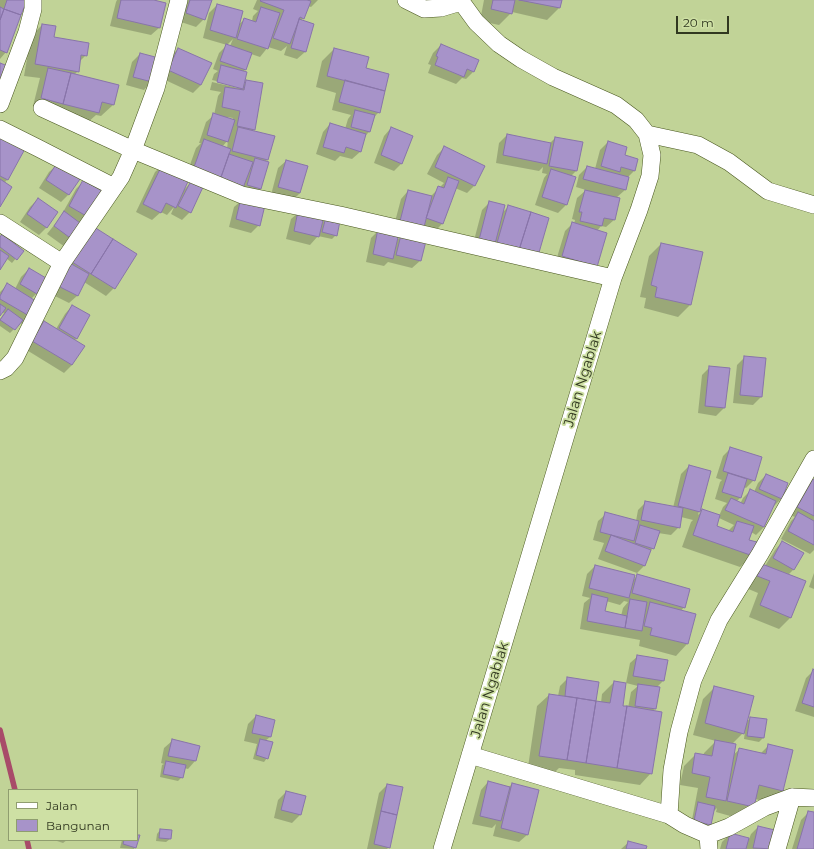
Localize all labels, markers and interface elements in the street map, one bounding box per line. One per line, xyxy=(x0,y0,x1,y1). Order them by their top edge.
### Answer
scale bar xyxy=(678,8,731,34)
text: 20 m xyxy=(683,15,714,30)
street label: Jalan Ngablak xyxy=(560,329,606,429)
street label: Jalan Ngablak xyxy=(467,640,513,740)
legend xyxy=(8,789,138,841)
text: Jalan xyxy=(46,798,78,813)
text: Bangunan xyxy=(46,818,110,833)

